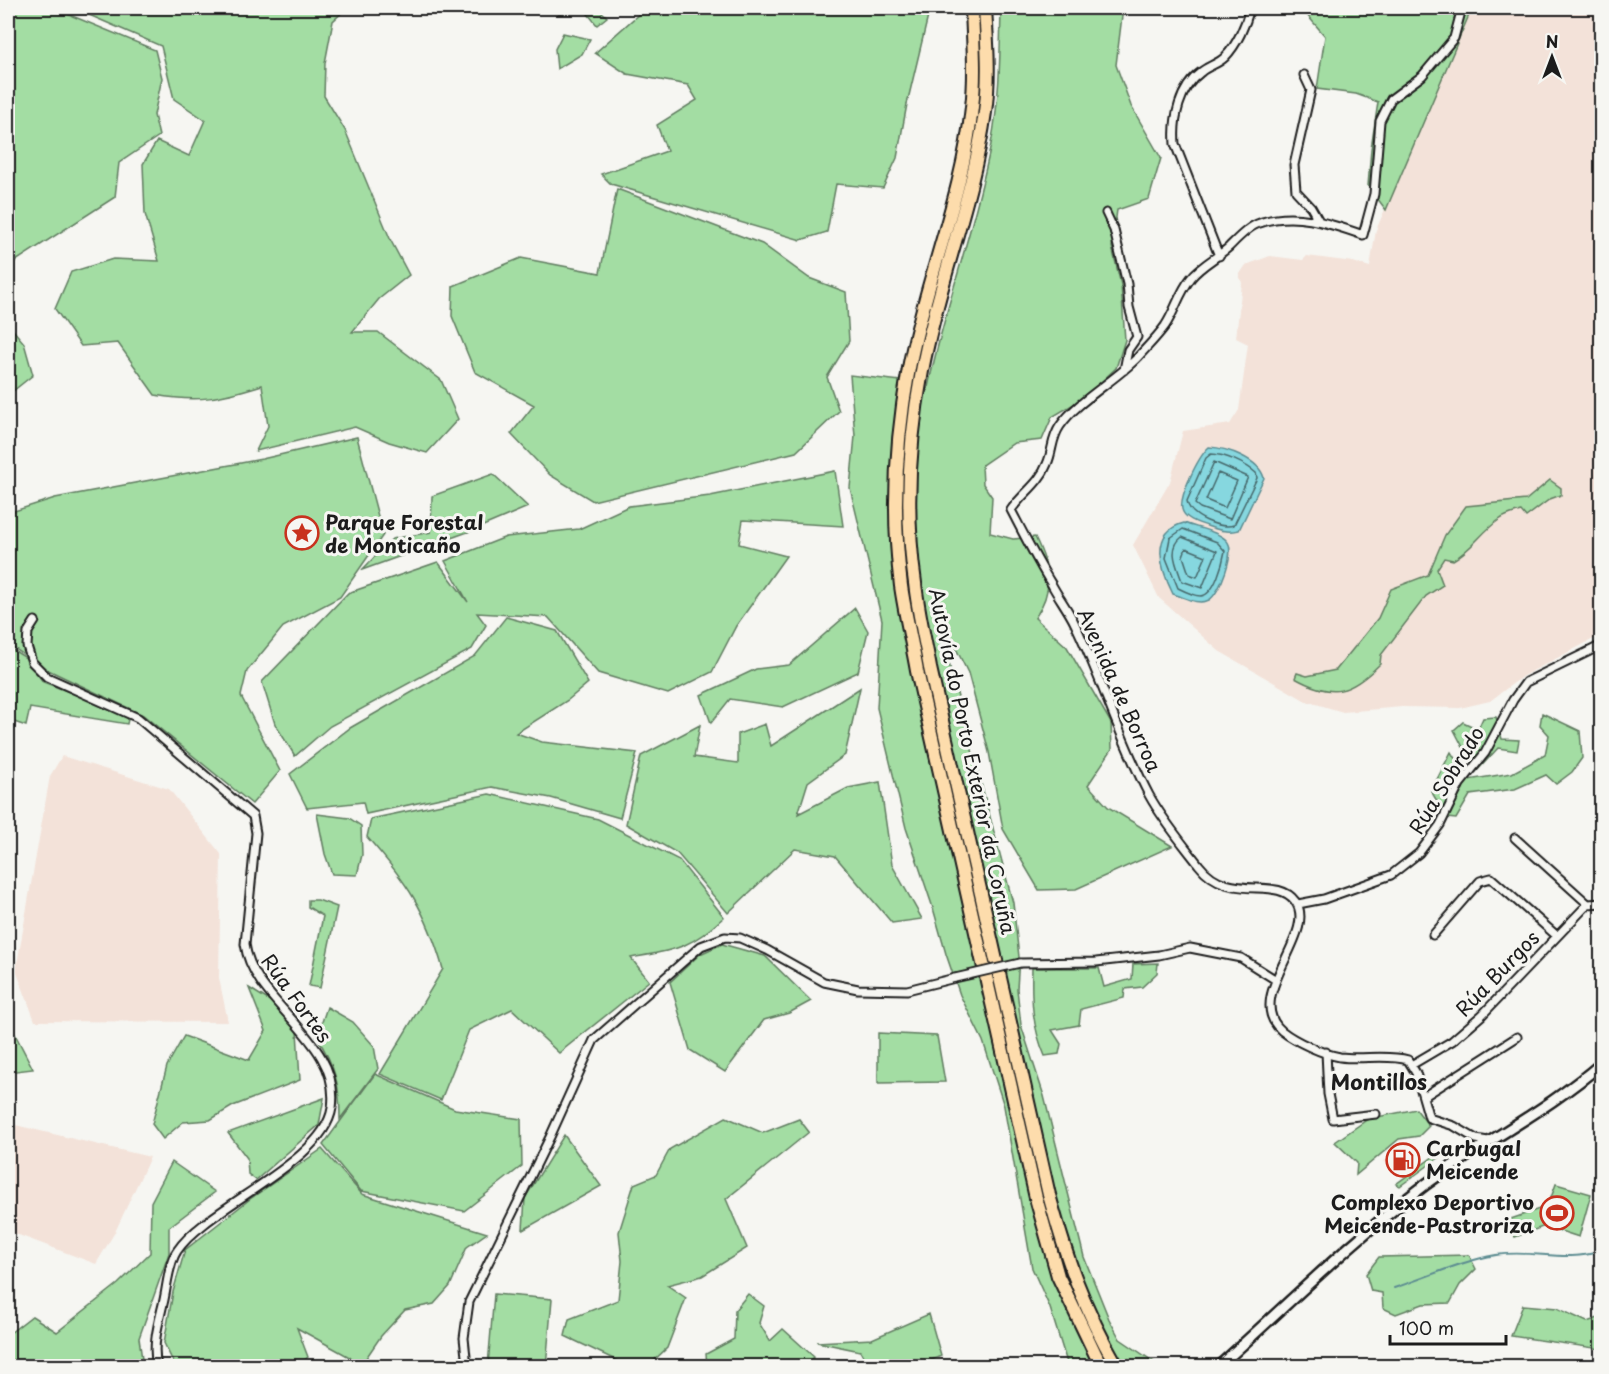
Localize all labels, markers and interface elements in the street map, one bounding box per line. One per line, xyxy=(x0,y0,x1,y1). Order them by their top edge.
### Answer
north arrow xyxy=(1522,27,1582,87)
text: N xyxy=(1546,29,1558,53)
place label: Parque Forestal de Monticaño xyxy=(325,507,483,560)
place icon: Parque Forestal de Monticaño xyxy=(284,515,320,551)
street label: Autovía do Porto Exterior da Coruña xyxy=(922,585,1025,937)
street label: Avenida de Borroa xyxy=(1070,603,1170,777)
street label: Rúa Sobrado xyxy=(1401,720,1491,840)
street label: Rúa Burgos xyxy=(1448,923,1546,1023)
street label: Rúa Fortes xyxy=(254,947,340,1049)
district label: Montillos xyxy=(1331,1065,1427,1097)
place label: Carbugal Meicende xyxy=(1426,1133,1521,1186)
fuel station icon: Carbugal Meicende xyxy=(1385,1142,1421,1178)
place label: Complexo Deportivo Meicende-Pastroriza xyxy=(1324,1187,1534,1240)
sports icon: Complexo Deportivo Meicende-Pastroriza xyxy=(1539,1195,1575,1231)
scale bar xyxy=(1390,1308,1506,1346)
text: 100 m xyxy=(1399,1314,1454,1341)

